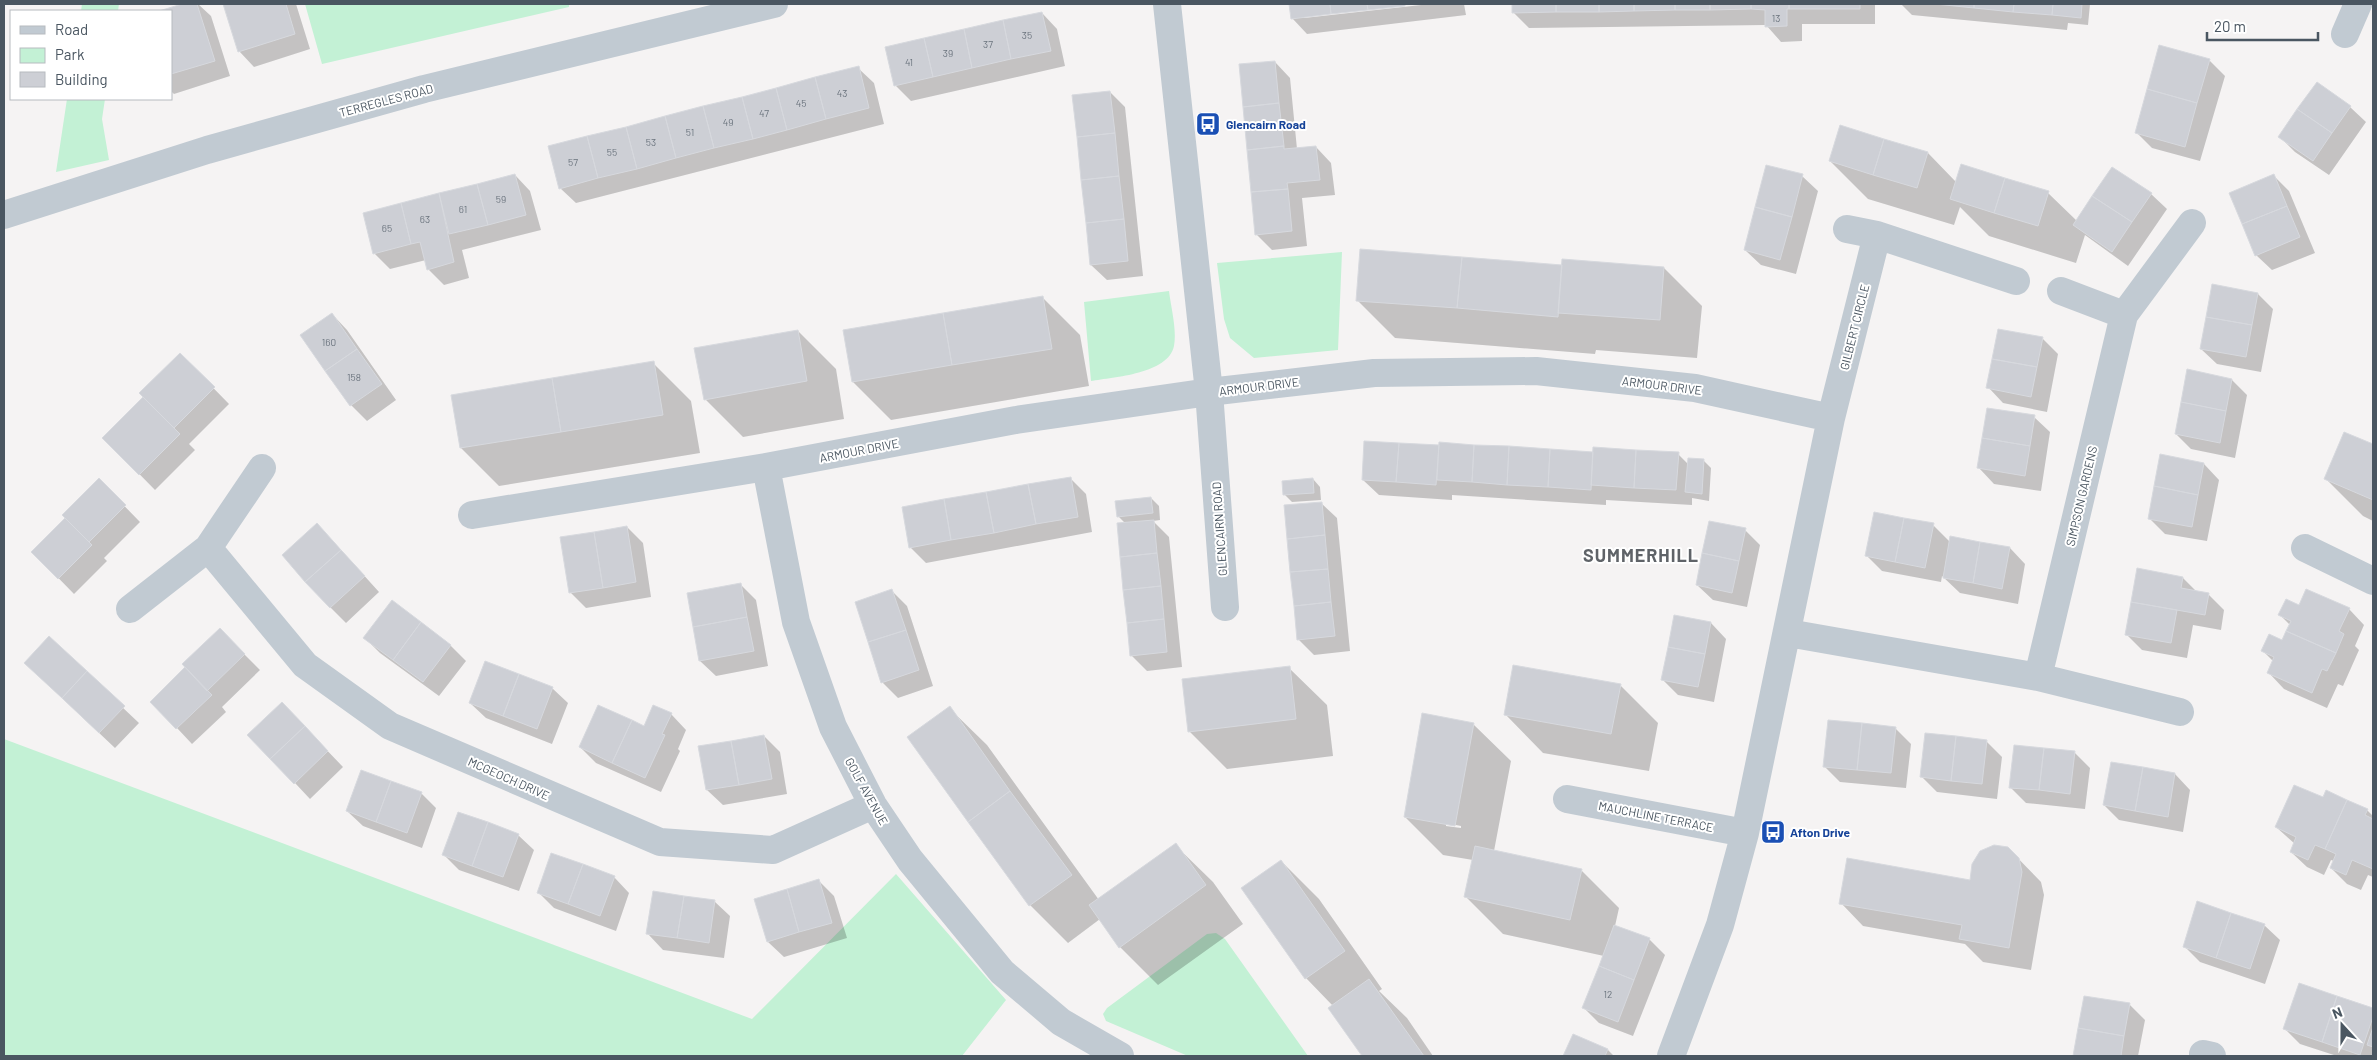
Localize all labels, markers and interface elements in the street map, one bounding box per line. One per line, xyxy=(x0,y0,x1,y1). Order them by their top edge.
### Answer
legend xyxy=(10,10,172,100)
scale bar xyxy=(2207,10,2318,42)
house number: 13 xyxy=(1772,12,1780,24)
text: 20 m xyxy=(2214,17,2246,35)
text: Road xyxy=(55,20,88,38)
house number: 35 xyxy=(1022,29,1032,41)
house number: 37 xyxy=(983,38,993,50)
text: Park xyxy=(55,45,85,63)
house number: 39 xyxy=(943,47,953,59)
house number: 41 xyxy=(905,56,913,68)
text: Building xyxy=(55,70,108,88)
street label: TERREGLES ROAD xyxy=(338,81,434,119)
house number: 43 xyxy=(837,87,847,99)
house number: 45 xyxy=(796,97,806,109)
house number: 47 xyxy=(759,107,769,119)
bus stop icon: Glencairn Road xyxy=(1195,111,1221,137)
house number: 49 xyxy=(723,116,733,128)
place label: Glencairn Road xyxy=(1226,117,1306,131)
house number: 51 xyxy=(686,126,694,138)
house number: 53 xyxy=(646,136,656,148)
house number: 55 xyxy=(607,146,617,158)
house number: 57 xyxy=(568,156,578,168)
house number: 59 xyxy=(496,193,506,205)
house number: 61 xyxy=(459,203,467,215)
house number: 63 xyxy=(420,213,430,225)
house number: 65 xyxy=(382,222,392,234)
street label: GILBERT CIRCLE xyxy=(1837,283,1871,371)
house number: 160 xyxy=(322,336,336,348)
house number: 158 xyxy=(347,371,361,383)
street label: ARMOUR DRIVE xyxy=(1621,373,1703,397)
street label: ARMOUR DRIVE xyxy=(1218,374,1300,398)
street label: ARMOUR DRIVE xyxy=(818,435,900,465)
street label: SIMPSON GARDENS xyxy=(2063,444,2099,548)
street label: GLENCAIRN ROAD xyxy=(1209,481,1229,577)
district label: SUMMERHILL xyxy=(1583,544,1699,566)
street label: MCGEOCH DRIVE xyxy=(466,754,552,802)
street label: GOLF AVENUE xyxy=(843,755,891,827)
street label: MAUCHLINE TERRACE xyxy=(1597,798,1715,834)
bus stop icon: Afton Drive xyxy=(1760,819,1786,845)
place label: Afton Drive xyxy=(1790,825,1850,839)
house number: 12 xyxy=(1604,988,1612,1000)
north arrow xyxy=(2317,1000,2367,1050)
text: N xyxy=(2330,1003,2345,1022)

